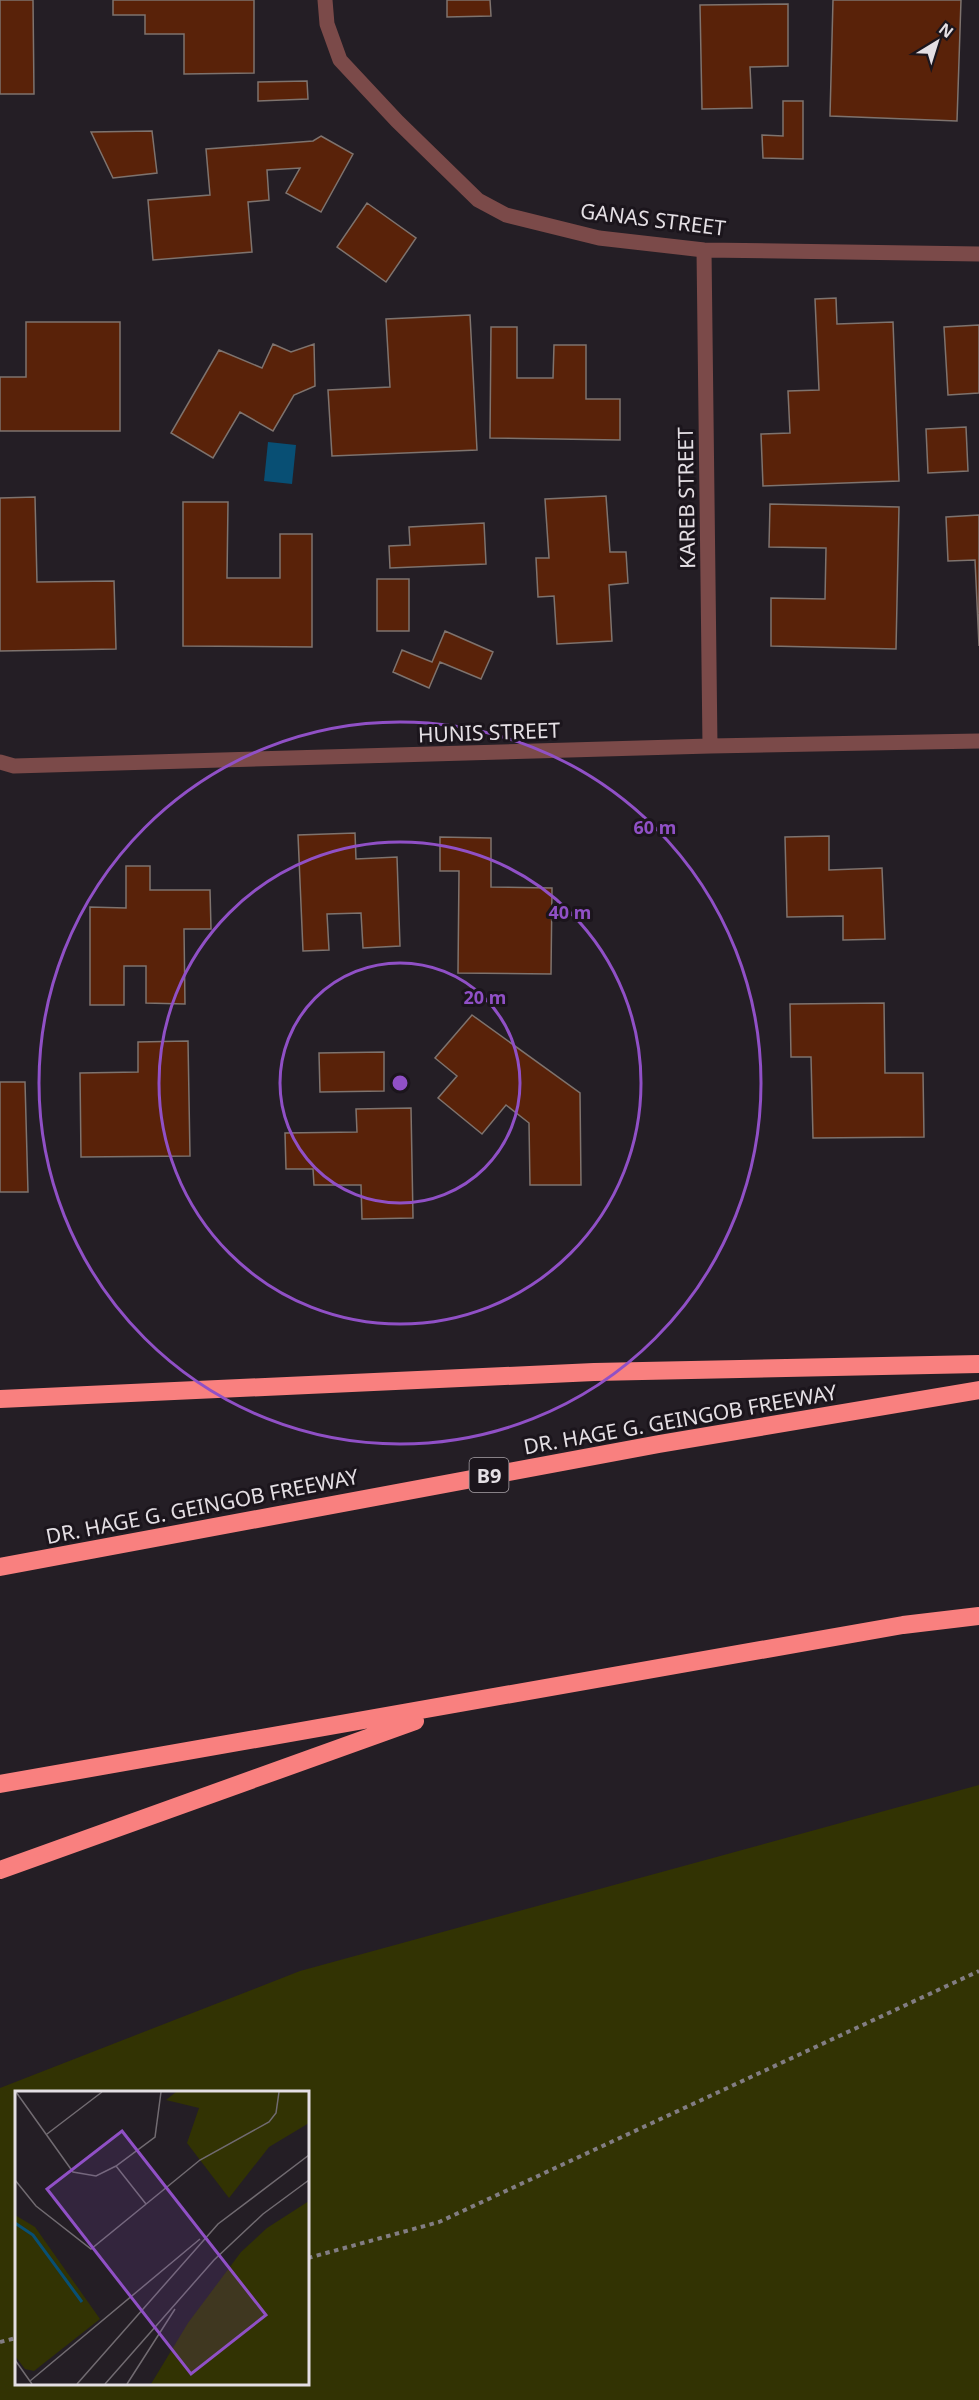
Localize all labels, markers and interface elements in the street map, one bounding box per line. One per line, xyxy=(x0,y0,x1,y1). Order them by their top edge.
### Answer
north arrow xyxy=(907,12,967,72)
text: N xyxy=(934,18,958,43)
street label: GANAS STREET xyxy=(579,196,728,242)
street label: KAREB STREET xyxy=(671,427,701,569)
street label: HUNIS STREET xyxy=(417,716,561,748)
text: 60 m xyxy=(634,815,676,839)
text: 40 m xyxy=(549,900,591,924)
text: 20 m xyxy=(464,985,506,1009)
centre of rings xyxy=(390,1073,410,1093)
street label: DR. HAGE G. GEINGOB FREEWAY xyxy=(521,1378,839,1460)
road number: B9 xyxy=(470,1458,508,1492)
street label: DR. HAGE G. GEINGOB FREEWAY xyxy=(43,1462,361,1550)
inset map xyxy=(15,2091,309,2385)

